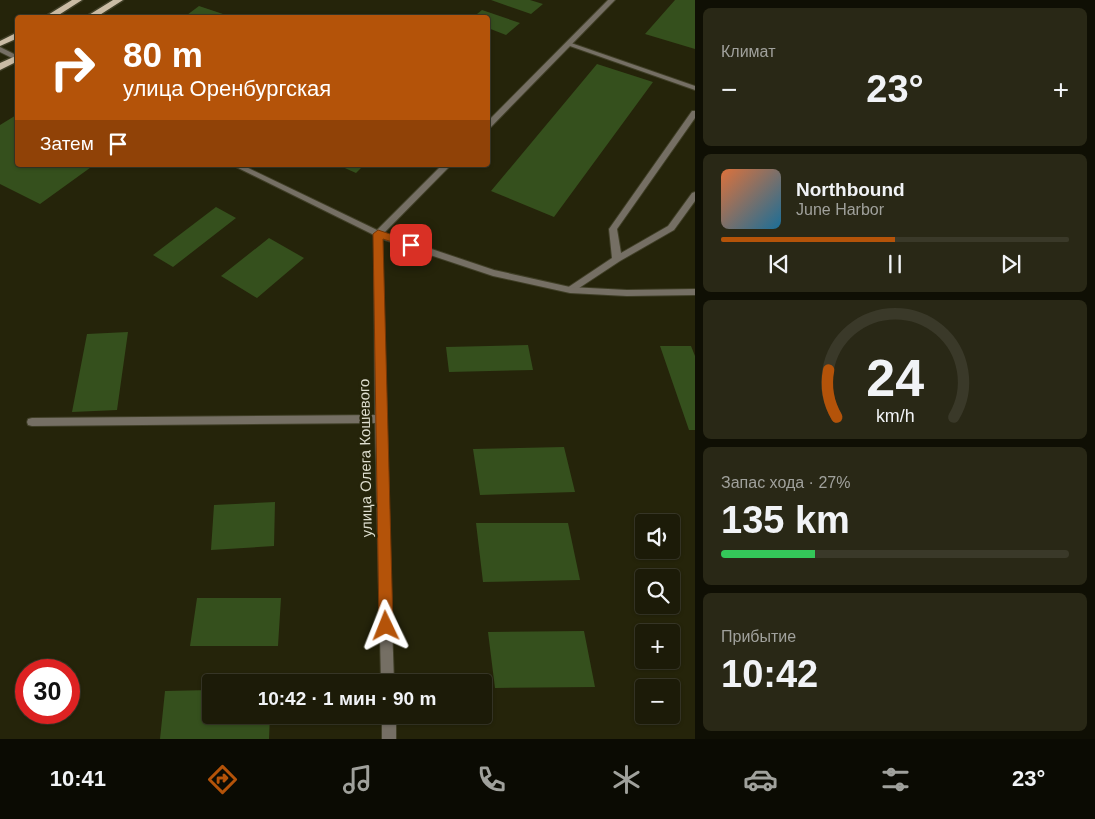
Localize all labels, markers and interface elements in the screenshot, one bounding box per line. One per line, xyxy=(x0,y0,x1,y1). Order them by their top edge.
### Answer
icon: right xyxy=(40,35,105,100)
text: 80 m xyxy=(123,35,203,74)
text: Климат xyxy=(721,43,775,60)
text: 23° xyxy=(866,68,924,110)
text: − xyxy=(721,74,737,105)
text: + xyxy=(1053,74,1069,105)
text: улица Оренбургская xyxy=(123,76,331,101)
icon: arrive xyxy=(104,130,132,158)
text: Затем xyxy=(40,133,94,154)
text: Northbound xyxy=(796,179,905,200)
text: June Harbor xyxy=(796,201,884,218)
pin xyxy=(390,224,432,266)
icon: arrive xyxy=(397,231,425,259)
icon: previous xyxy=(765,250,793,278)
icon: pause xyxy=(881,250,909,278)
icon: next xyxy=(997,250,1025,278)
text: 24 xyxy=(866,349,924,407)
street label: улица Олега Кошевого xyxy=(355,378,375,538)
text: km/h xyxy=(876,406,914,426)
text: Запас хода · 27% xyxy=(721,474,850,491)
text: 135 km xyxy=(721,499,850,541)
map controls xyxy=(635,514,680,724)
button: sound xyxy=(635,514,680,559)
button: search xyxy=(635,569,680,614)
position arrow xyxy=(359,599,411,651)
button: + xyxy=(635,624,680,669)
text: Прибытие xyxy=(721,628,796,645)
text: 10:42 xyxy=(721,653,818,695)
speed limit sign: 30 xyxy=(15,659,80,724)
button: − xyxy=(635,679,680,724)
text: 10:42 · 1 мин · 90 m xyxy=(258,688,436,709)
icon: directions xyxy=(205,762,240,797)
icon: music xyxy=(340,762,375,797)
icon: phone xyxy=(474,762,509,797)
icon: climate xyxy=(609,762,644,797)
icon: car xyxy=(743,762,778,797)
icon: filters xyxy=(878,762,913,797)
text: 10:41 xyxy=(50,766,106,791)
text: 23° xyxy=(1012,766,1045,791)

